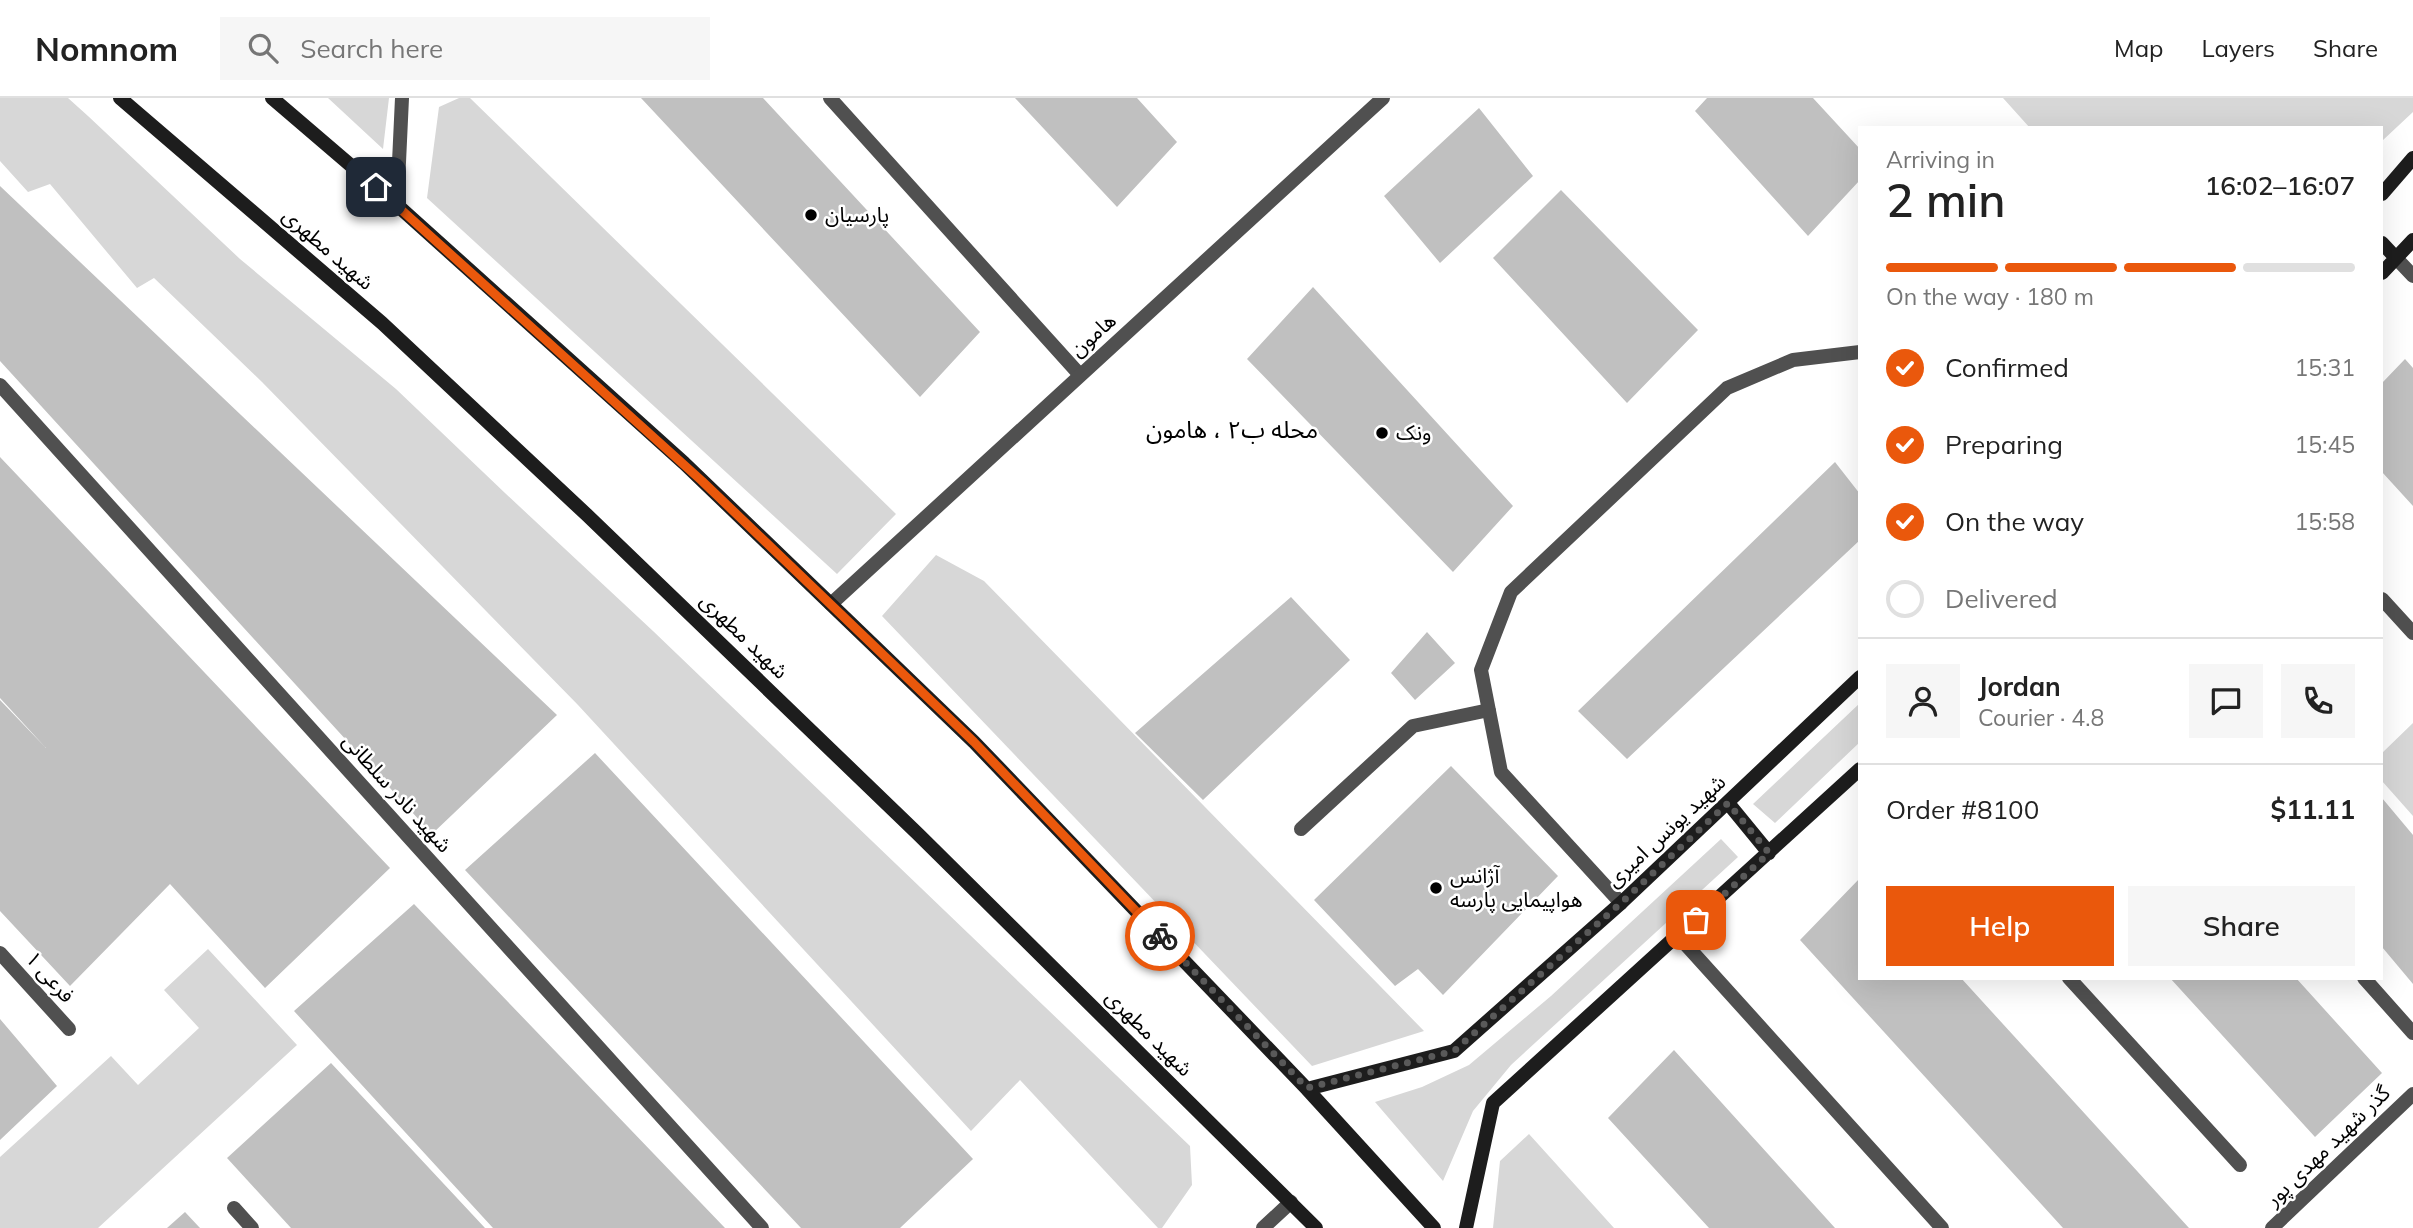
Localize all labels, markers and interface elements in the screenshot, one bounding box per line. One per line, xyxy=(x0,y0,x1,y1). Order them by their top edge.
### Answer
search box xyxy=(220,17,710,80)
text: Nomnom xyxy=(35,28,178,69)
icon: search xyxy=(244,29,282,67)
text: Search here xyxy=(300,32,443,65)
text: Map xyxy=(2114,33,2163,63)
text: Layers xyxy=(2201,33,2275,63)
text: Share xyxy=(2313,33,2378,63)
text: Arriving in xyxy=(1886,145,1995,174)
pin xyxy=(346,157,406,217)
icon: home xyxy=(357,168,395,206)
text: 16:02–16:07 xyxy=(2205,169,2355,202)
text: 2 min xyxy=(1886,171,2005,229)
place label: پارسیان xyxy=(825,201,889,228)
street label: شهید مطهری xyxy=(278,202,380,295)
marker: پارسیان xyxy=(803,207,819,223)
text: On the way · 180 m xyxy=(1886,282,2094,311)
street label: هامون xyxy=(1064,307,1121,362)
icon: check xyxy=(1886,349,1924,387)
text: Confirmed xyxy=(1945,351,2069,384)
text: 15:31 xyxy=(2295,353,2355,382)
district label: محله ب۲ ، هامون xyxy=(1146,414,1318,444)
place label: ونک xyxy=(1396,419,1432,445)
marker: ونک xyxy=(1374,425,1390,441)
icon: check xyxy=(1886,426,1924,464)
text: Preparing xyxy=(1945,428,2063,461)
text: 15:45 xyxy=(2295,430,2355,459)
icon: check xyxy=(1886,503,1924,541)
text: On the way xyxy=(1945,505,2084,538)
text: 15:58 xyxy=(2295,507,2355,536)
text: Delivered xyxy=(1945,582,2058,615)
street label: شهید مطهری xyxy=(695,587,794,684)
button: person xyxy=(1886,664,1960,738)
button: chat xyxy=(2189,664,2263,738)
button: phone xyxy=(2281,664,2355,738)
text: Jordan xyxy=(1978,670,2061,703)
text: Courier · 4.8 xyxy=(1978,703,2104,732)
street label: شهید نادر سلطانی xyxy=(337,727,458,857)
street label: شهید یونس امیری xyxy=(1600,768,1730,892)
text: Order #8100 xyxy=(1886,793,2039,826)
text: $11.11 xyxy=(2271,793,2355,826)
place label: آژانس هواپیمایی پارسه xyxy=(1450,862,1583,913)
marker: آژانس هواپیمایی پارسه xyxy=(1428,880,1444,896)
button: Help xyxy=(1886,886,2114,966)
button: Share xyxy=(2128,886,2355,966)
pin xyxy=(1666,890,1726,950)
courier xyxy=(1125,901,1195,971)
icon: bag xyxy=(1677,901,1715,939)
icon: bike xyxy=(1141,917,1179,955)
street label: فرعی ۱ xyxy=(21,945,81,1008)
street label: شهید مطهری xyxy=(1101,983,1199,1081)
street label: گذر شهید مهدی پور xyxy=(2259,1079,2396,1213)

